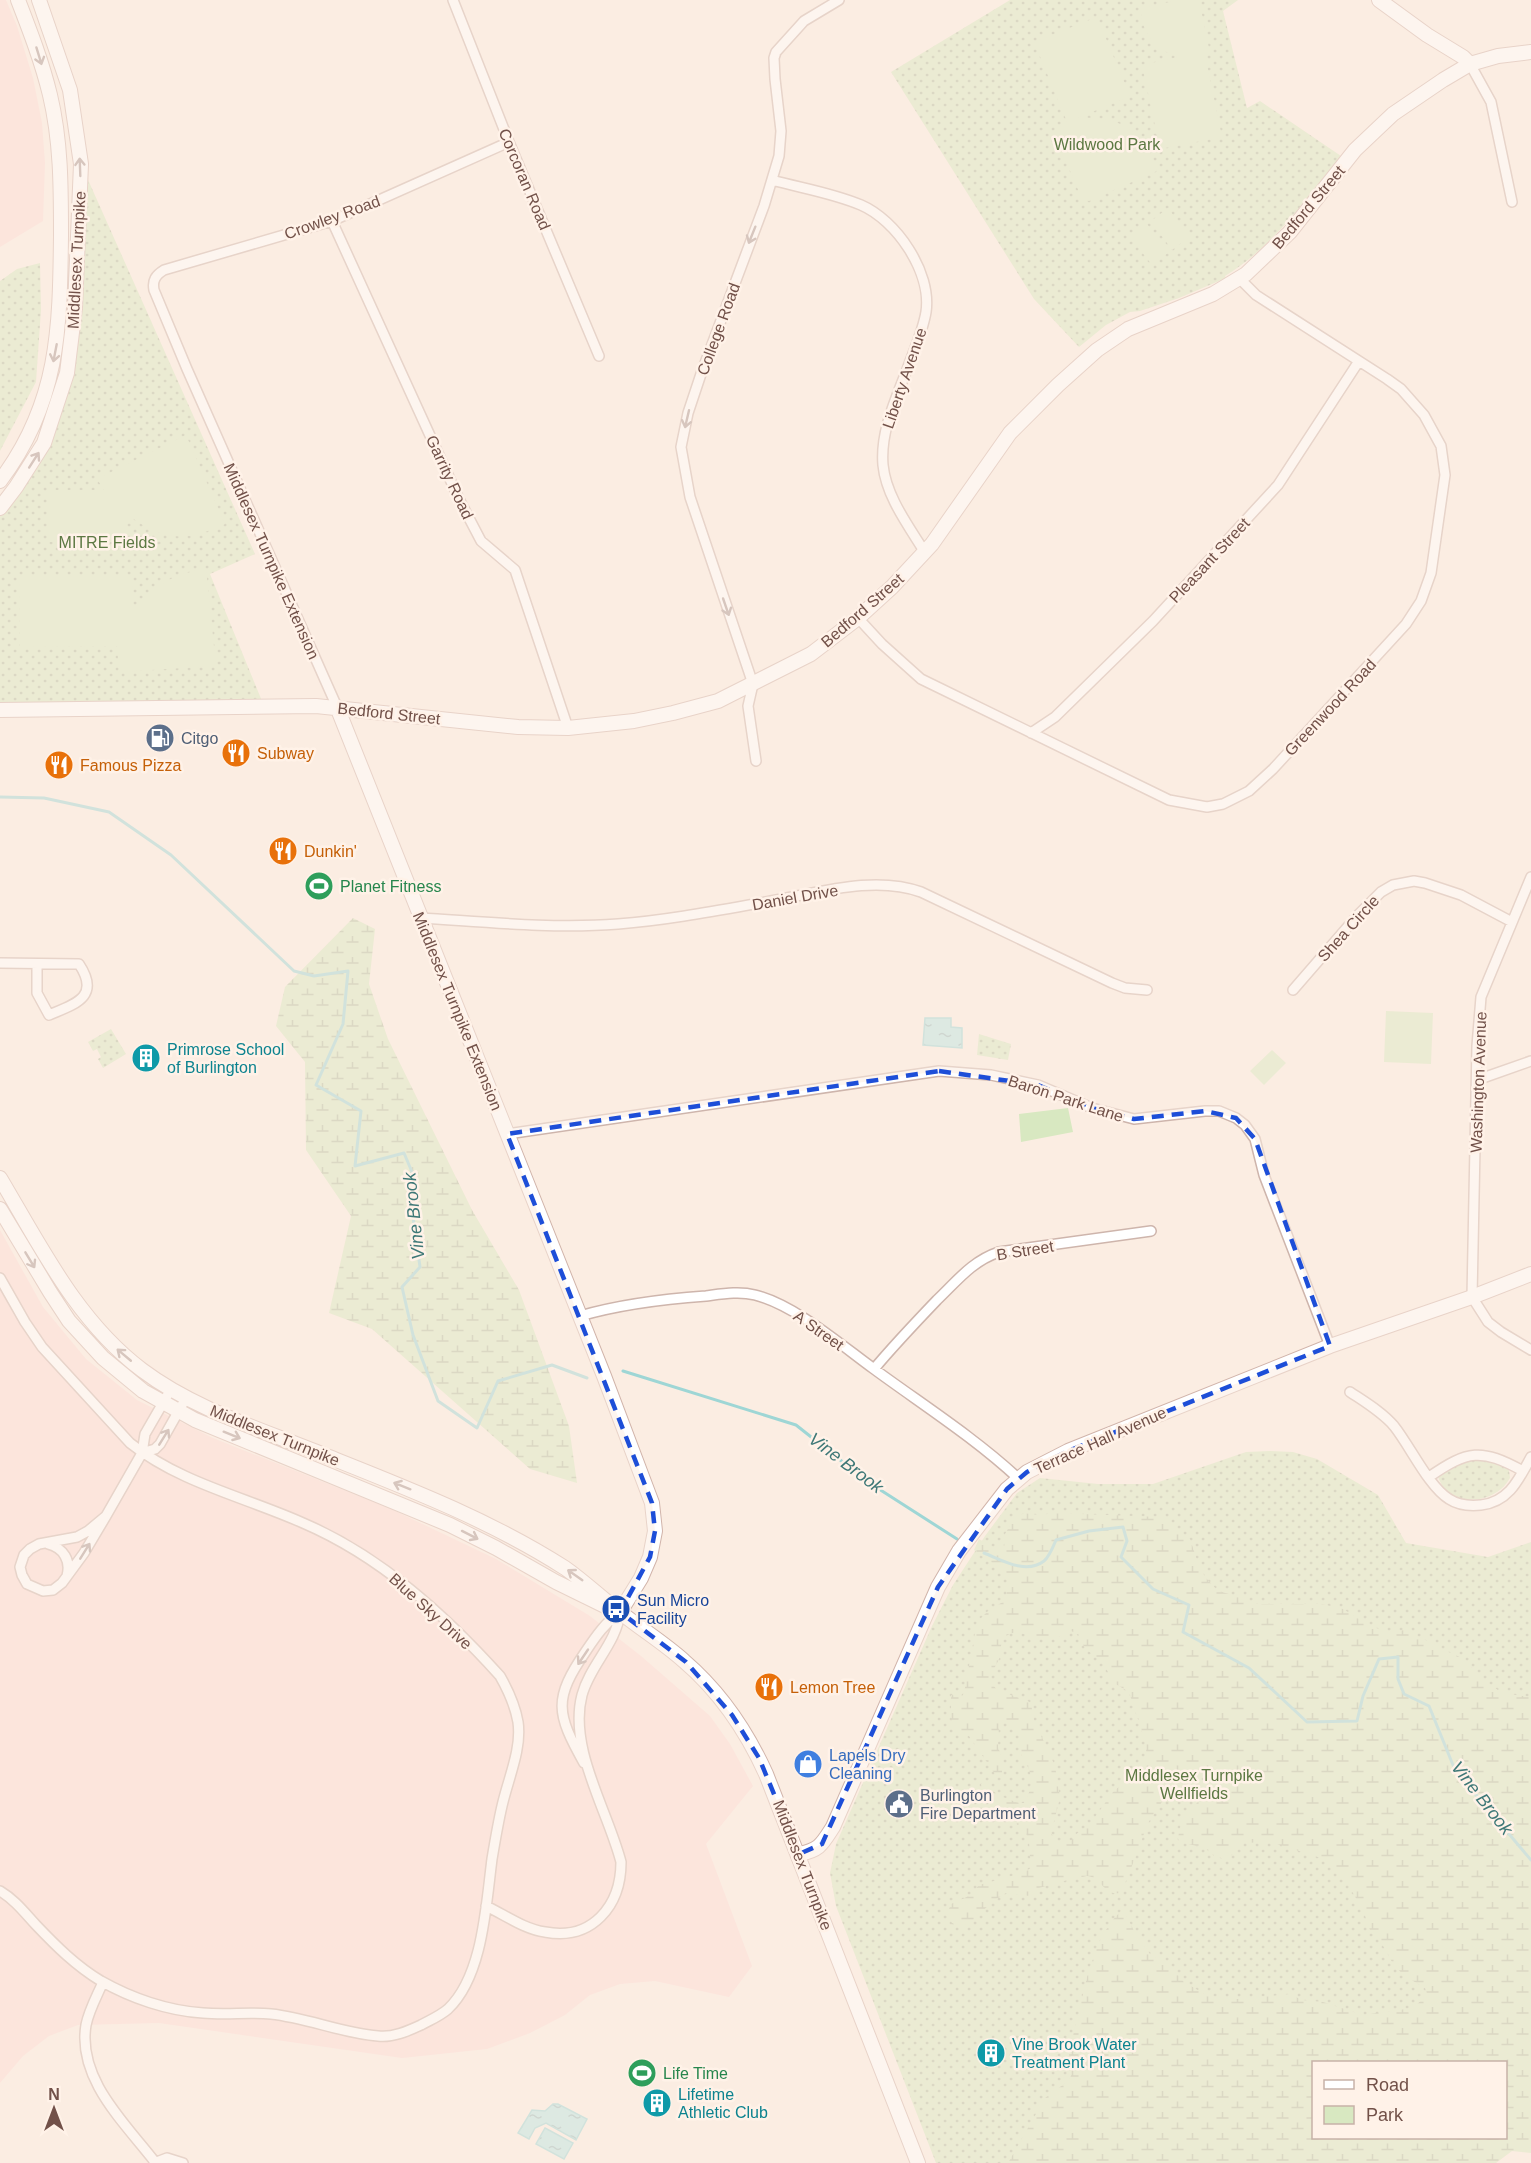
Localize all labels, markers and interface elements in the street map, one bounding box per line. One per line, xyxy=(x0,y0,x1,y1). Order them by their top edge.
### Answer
one-way arrow xyxy=(34,46,45,65)
street label: Corcoran Road xyxy=(496,126,554,232)
park label: Wildwood Park xyxy=(1054,136,1161,153)
one-way arrow xyxy=(74,158,86,178)
street label: Bedford Street xyxy=(1269,162,1348,252)
street label: Middlesex Turnpike xyxy=(64,191,89,329)
street label: Crowley Road xyxy=(282,192,382,243)
one-way arrow xyxy=(746,226,757,244)
street label: College Road xyxy=(694,281,743,378)
street label: Liberty Avenue xyxy=(879,325,930,431)
one-way arrow xyxy=(49,342,60,362)
one-way arrow xyxy=(681,409,693,428)
street label: Garrity Road xyxy=(423,433,476,522)
one-way arrow xyxy=(28,452,40,469)
street label: Middlesex Turnpike Extension xyxy=(221,461,323,662)
street label: Pleasant Street xyxy=(1166,514,1253,606)
park label: MITRE Fields xyxy=(59,534,155,551)
street label: Bedford Street xyxy=(818,570,907,651)
one-way arrow xyxy=(721,597,732,616)
street label: Greenwood Road xyxy=(1281,656,1379,759)
street label: Bedford Street xyxy=(337,700,442,727)
fuel station icon: Citgo xyxy=(144,722,176,754)
place label: Citgo xyxy=(181,730,218,747)
restaurant icon: Subway xyxy=(220,737,252,769)
place label: Subway xyxy=(257,745,314,762)
restaurant icon: Famous Pizza xyxy=(43,749,75,781)
place label: Famous Pizza xyxy=(80,757,181,774)
restaurant icon: Dunkin' xyxy=(267,835,299,867)
place label: Dunkin' xyxy=(304,843,357,860)
sports icon: Planet Fitness xyxy=(303,870,335,902)
place label: Planet Fitness xyxy=(340,878,441,895)
street label: Daniel Drive xyxy=(751,882,840,913)
street label: Shea Circle xyxy=(1314,892,1382,965)
street label: Middlesex Turnpike Extension xyxy=(410,909,505,1113)
street label: Washington Avenue xyxy=(1468,1011,1489,1153)
place label: Primrose School of Burlington xyxy=(167,1041,284,1076)
building icon: Primrose School of Burlington xyxy=(130,1042,162,1074)
street label: Baron Park Lane xyxy=(1006,1072,1126,1125)
water label: Vine Brook xyxy=(399,1170,429,1261)
street label: B Street xyxy=(995,1237,1055,1263)
one-way arrow xyxy=(24,1251,36,1268)
street label: A Street xyxy=(791,1307,847,1354)
one-way arrow xyxy=(117,1348,132,1362)
street label: Middlesex Turnpike xyxy=(208,1402,342,1469)
street label: Terrace Hall Avenue xyxy=(1031,1404,1169,1477)
one-way arrow xyxy=(158,1429,170,1445)
water label: Vine Brook xyxy=(805,1429,888,1498)
one-way arrow xyxy=(223,1430,241,1441)
one-way arrow xyxy=(393,1480,412,1491)
one-way arrow xyxy=(461,1529,479,1541)
one-way arrow xyxy=(79,1542,92,1559)
one-way arrow xyxy=(567,1569,583,1582)
street label: Blue Sky Drive xyxy=(386,1570,475,1653)
place label: Sun Micro Facility xyxy=(637,1592,709,1627)
bus stop icon: Sun Micro Facility xyxy=(600,1593,632,1625)
one-way arrow xyxy=(577,1648,589,1664)
restaurant icon: Lemon Tree xyxy=(753,1671,785,1703)
place label: Lemon Tree xyxy=(790,1679,875,1696)
place label: Lapels Dry Cleaning xyxy=(829,1747,905,1782)
shop icon: Lapels Dry Cleaning xyxy=(792,1748,824,1780)
water label: Vine Brook xyxy=(1447,1757,1517,1840)
park label: Middlesex Turnpike Wellfields xyxy=(1125,1767,1263,1802)
place label: Burlington Fire Department xyxy=(920,1787,1036,1822)
public building icon: Burlington Fire Department xyxy=(883,1788,915,1820)
street label: Middlesex Turnpike xyxy=(770,1798,835,1933)
place label: Vine Brook Water Treatment Plant xyxy=(1012,2036,1137,2071)
building icon: Vine Brook Water Treatment Plant xyxy=(975,2037,1007,2069)
sports icon: Life Time xyxy=(626,2057,658,2089)
legend xyxy=(1312,2061,1507,2139)
place label: Life Time xyxy=(663,2065,728,2082)
text: Road xyxy=(1366,2075,1409,2095)
north arrow xyxy=(24,2079,84,2139)
text: N xyxy=(48,2086,60,2103)
place label: Lifetime Athletic Club xyxy=(678,2086,768,2121)
building icon: Lifetime Athletic Club xyxy=(641,2087,673,2119)
text: Park xyxy=(1366,2105,1404,2125)

